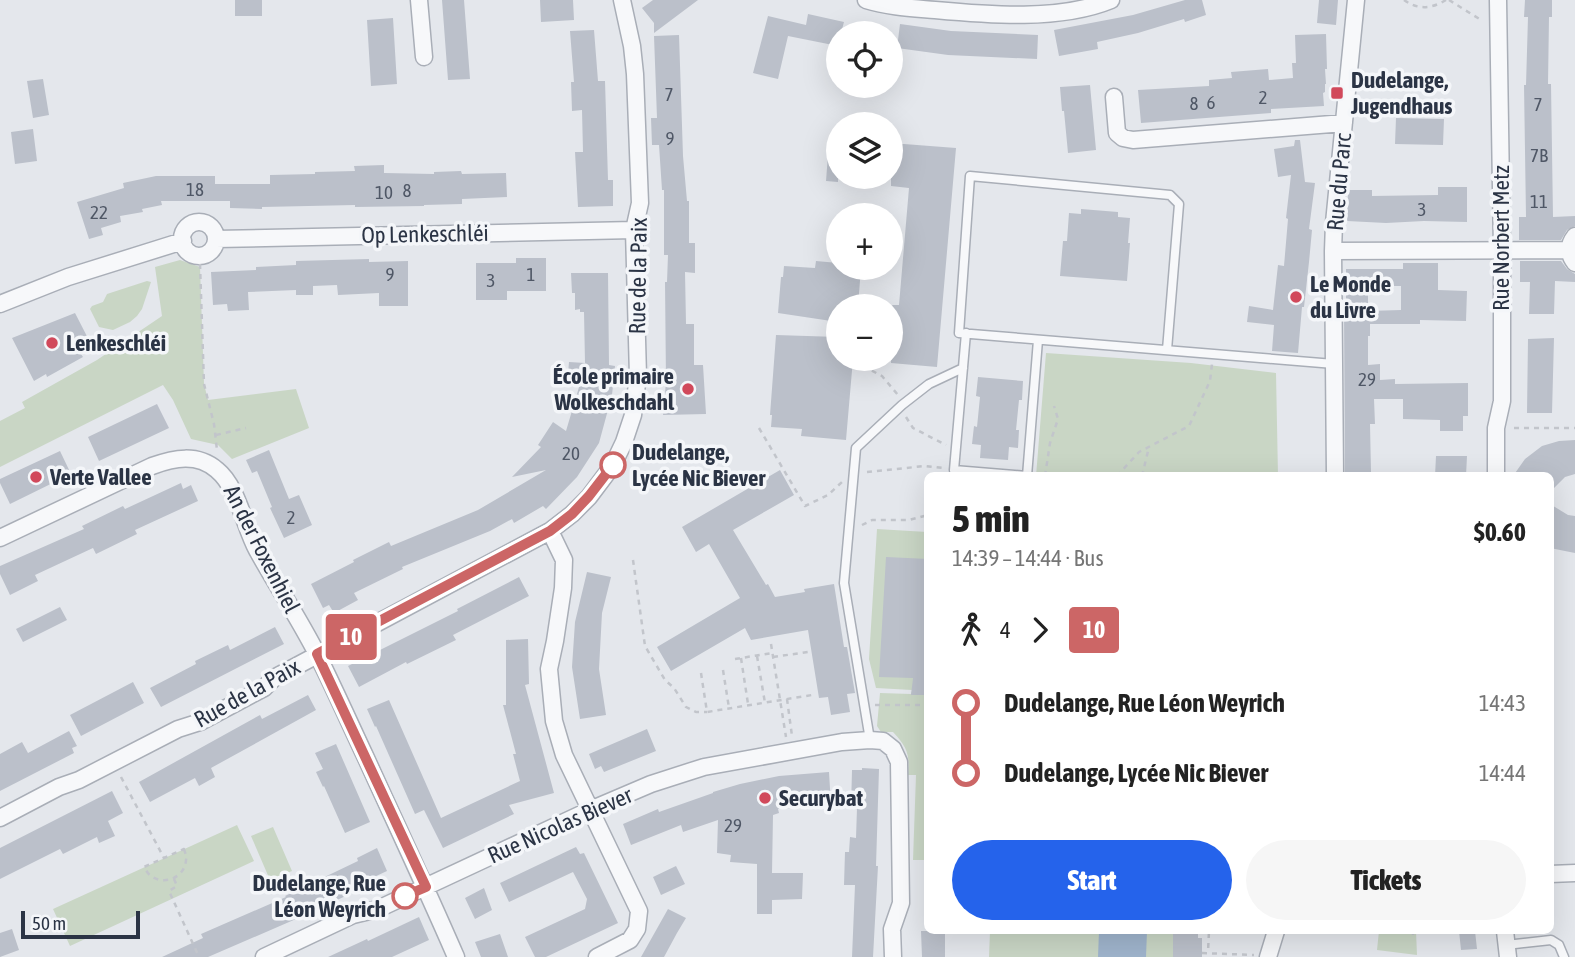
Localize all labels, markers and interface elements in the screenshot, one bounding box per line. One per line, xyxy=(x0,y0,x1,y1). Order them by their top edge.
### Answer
map controls xyxy=(826,21,903,371)
button: locate xyxy=(826,21,903,98)
place label: Dudelange, Jugendhaus xyxy=(1350,67,1452,119)
house number: 7 xyxy=(665,83,673,105)
marker: Dudelange, Jugendhaus xyxy=(1329,85,1345,101)
house number: 2 xyxy=(1259,86,1267,108)
house number: 6 xyxy=(1207,91,1216,113)
house number: 8 xyxy=(1190,92,1199,114)
house number: 7 xyxy=(1534,93,1542,115)
button: layers xyxy=(826,112,903,189)
house number: 9 xyxy=(666,127,675,149)
street label: Rue du Parc xyxy=(1322,131,1356,232)
house number: 7B xyxy=(1530,144,1548,166)
street label: Rue Norbert Metz xyxy=(1488,165,1514,311)
house number: 18 xyxy=(186,178,204,200)
house number: 8 xyxy=(403,179,412,201)
house number: 10 xyxy=(375,181,393,203)
house number: 11 xyxy=(1530,190,1548,212)
house number: 3 xyxy=(1418,198,1426,220)
house number: 22 xyxy=(90,201,108,223)
button: + xyxy=(826,203,903,280)
street label: Rue de la Paix xyxy=(624,217,652,335)
street label: Op Lenkeschléi xyxy=(361,220,489,248)
house number: 9 xyxy=(386,263,395,285)
house number: 1 xyxy=(527,263,535,285)
house number: 3 xyxy=(487,269,495,291)
place label: Le Monde du Livre xyxy=(1310,271,1391,323)
marker: Le Monde du Livre xyxy=(1288,289,1304,305)
button: − xyxy=(826,294,903,371)
place label: Lenkeschléi xyxy=(66,330,166,356)
marker: Lenkeschléi xyxy=(44,335,60,351)
place label: École primaire Wolkeschdahl xyxy=(553,363,675,415)
house number: 29 xyxy=(1358,368,1376,390)
marker: École primaire Wolkeschdahl xyxy=(680,381,696,397)
place label: Dudelange, Lycée Nic Biever xyxy=(632,439,767,491)
house number: 20 xyxy=(562,442,580,464)
marker: Dudelange, Lycée Nic Biever xyxy=(600,452,626,478)
place label: Verte Vallee xyxy=(49,464,152,490)
marker: Verte Vallee xyxy=(28,469,44,485)
street label: An der Foxenhiel xyxy=(219,481,305,617)
text: 5 min xyxy=(952,497,1030,540)
house number: 2 xyxy=(287,506,295,528)
text: $0.60 xyxy=(1474,517,1526,547)
text: 14:39 – 14:44 · Bus xyxy=(952,545,1104,571)
icon: walk xyxy=(952,611,990,649)
icon: forward xyxy=(1021,611,1059,649)
line badge: 10 xyxy=(320,614,382,660)
text: 10 xyxy=(1083,616,1105,643)
text: 4 xyxy=(1000,617,1011,643)
text: 10 xyxy=(340,623,362,650)
street label: Rue de la Paix xyxy=(190,653,304,733)
text: Dudelange, Rue Léon Weyrich xyxy=(1004,688,1285,718)
text: 14:43 xyxy=(1479,690,1526,716)
text: Dudelange, Lycée Nic Biever xyxy=(1004,758,1268,788)
text: 14:44 xyxy=(1479,760,1526,786)
street label: Rue Nicolas Biever xyxy=(484,781,637,868)
place label: Securybat xyxy=(779,785,863,811)
marker: Securybat xyxy=(757,790,773,806)
house number: 29 xyxy=(724,814,742,836)
button: Start xyxy=(952,840,1232,920)
button: Tickets xyxy=(1246,840,1526,920)
place label: Dudelange, Rue Léon Weyrich xyxy=(253,870,386,922)
marker: Dudelange, Rue Léon Weyrich xyxy=(392,883,418,909)
scale bar xyxy=(21,908,140,940)
text: 50 m xyxy=(32,912,66,934)

